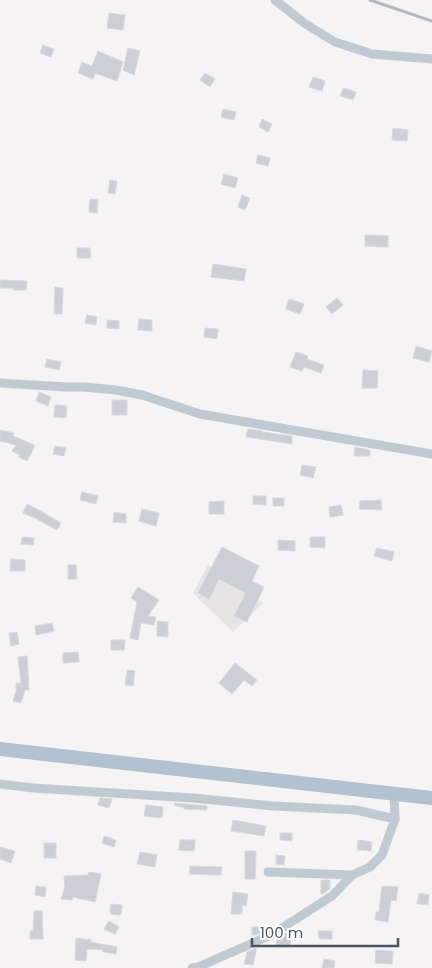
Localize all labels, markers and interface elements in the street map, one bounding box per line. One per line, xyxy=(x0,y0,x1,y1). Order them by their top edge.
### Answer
scale bar xyxy=(252,916,398,948)
text: 100 m xyxy=(260,922,303,943)

